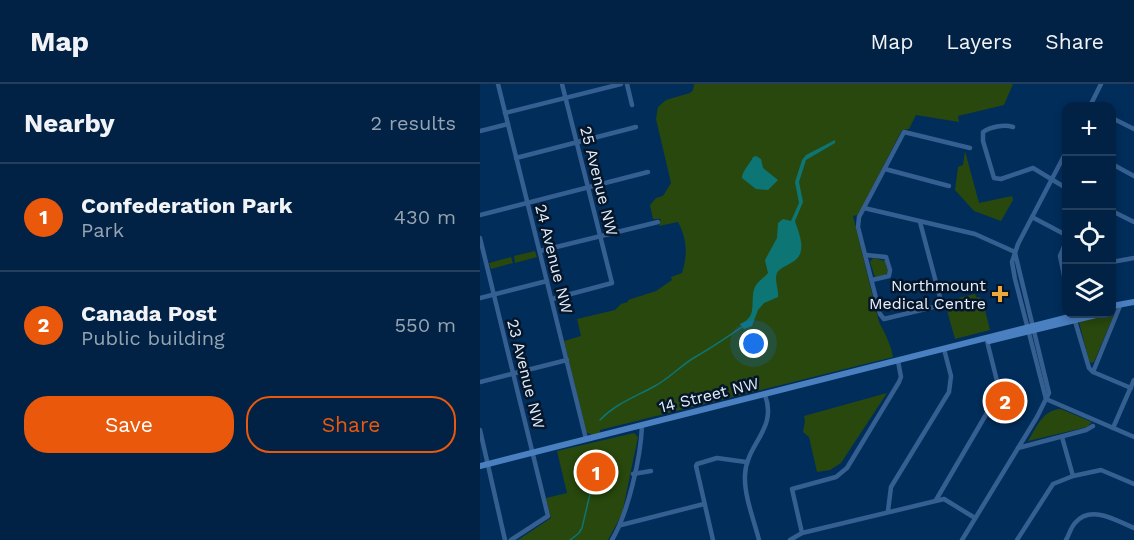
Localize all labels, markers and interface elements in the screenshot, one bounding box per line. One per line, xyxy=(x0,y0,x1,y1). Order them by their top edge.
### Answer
text: Map xyxy=(30,25,89,58)
text: Map xyxy=(870,29,913,54)
text: Layers xyxy=(946,29,1012,54)
text: Share xyxy=(1045,29,1104,54)
map controls xyxy=(1062,102,1116,318)
button: + xyxy=(1062,102,1116,156)
text: Nearby xyxy=(24,108,115,138)
text: 2 results xyxy=(371,111,456,135)
street label: 25 Avenue NW xyxy=(576,124,622,238)
button: − xyxy=(1062,156,1116,210)
text: Confederation Park xyxy=(81,193,292,218)
street label: 24 Avenue NW xyxy=(531,202,577,316)
text: 1 xyxy=(39,205,48,229)
text: 430 m xyxy=(394,205,456,229)
button: locate xyxy=(1062,210,1116,264)
text: Park xyxy=(81,218,124,242)
button: layers xyxy=(1062,264,1116,318)
place label: Northmount Medical Centre xyxy=(869,276,986,313)
marker: Northmount Medical Centre xyxy=(991,285,1009,303)
text: Canada Post xyxy=(81,301,217,326)
text: 2 xyxy=(38,313,49,337)
text: 550 m xyxy=(394,313,456,337)
street label: 23 Avenue NW xyxy=(503,317,549,431)
text: Public building xyxy=(81,326,225,350)
your location xyxy=(739,329,768,358)
street label: 14 Street NW xyxy=(657,373,761,417)
pin: 2 xyxy=(986,378,1024,424)
button: Save xyxy=(24,396,234,453)
button: Share xyxy=(246,396,456,453)
pin: 1 xyxy=(576,450,616,494)

